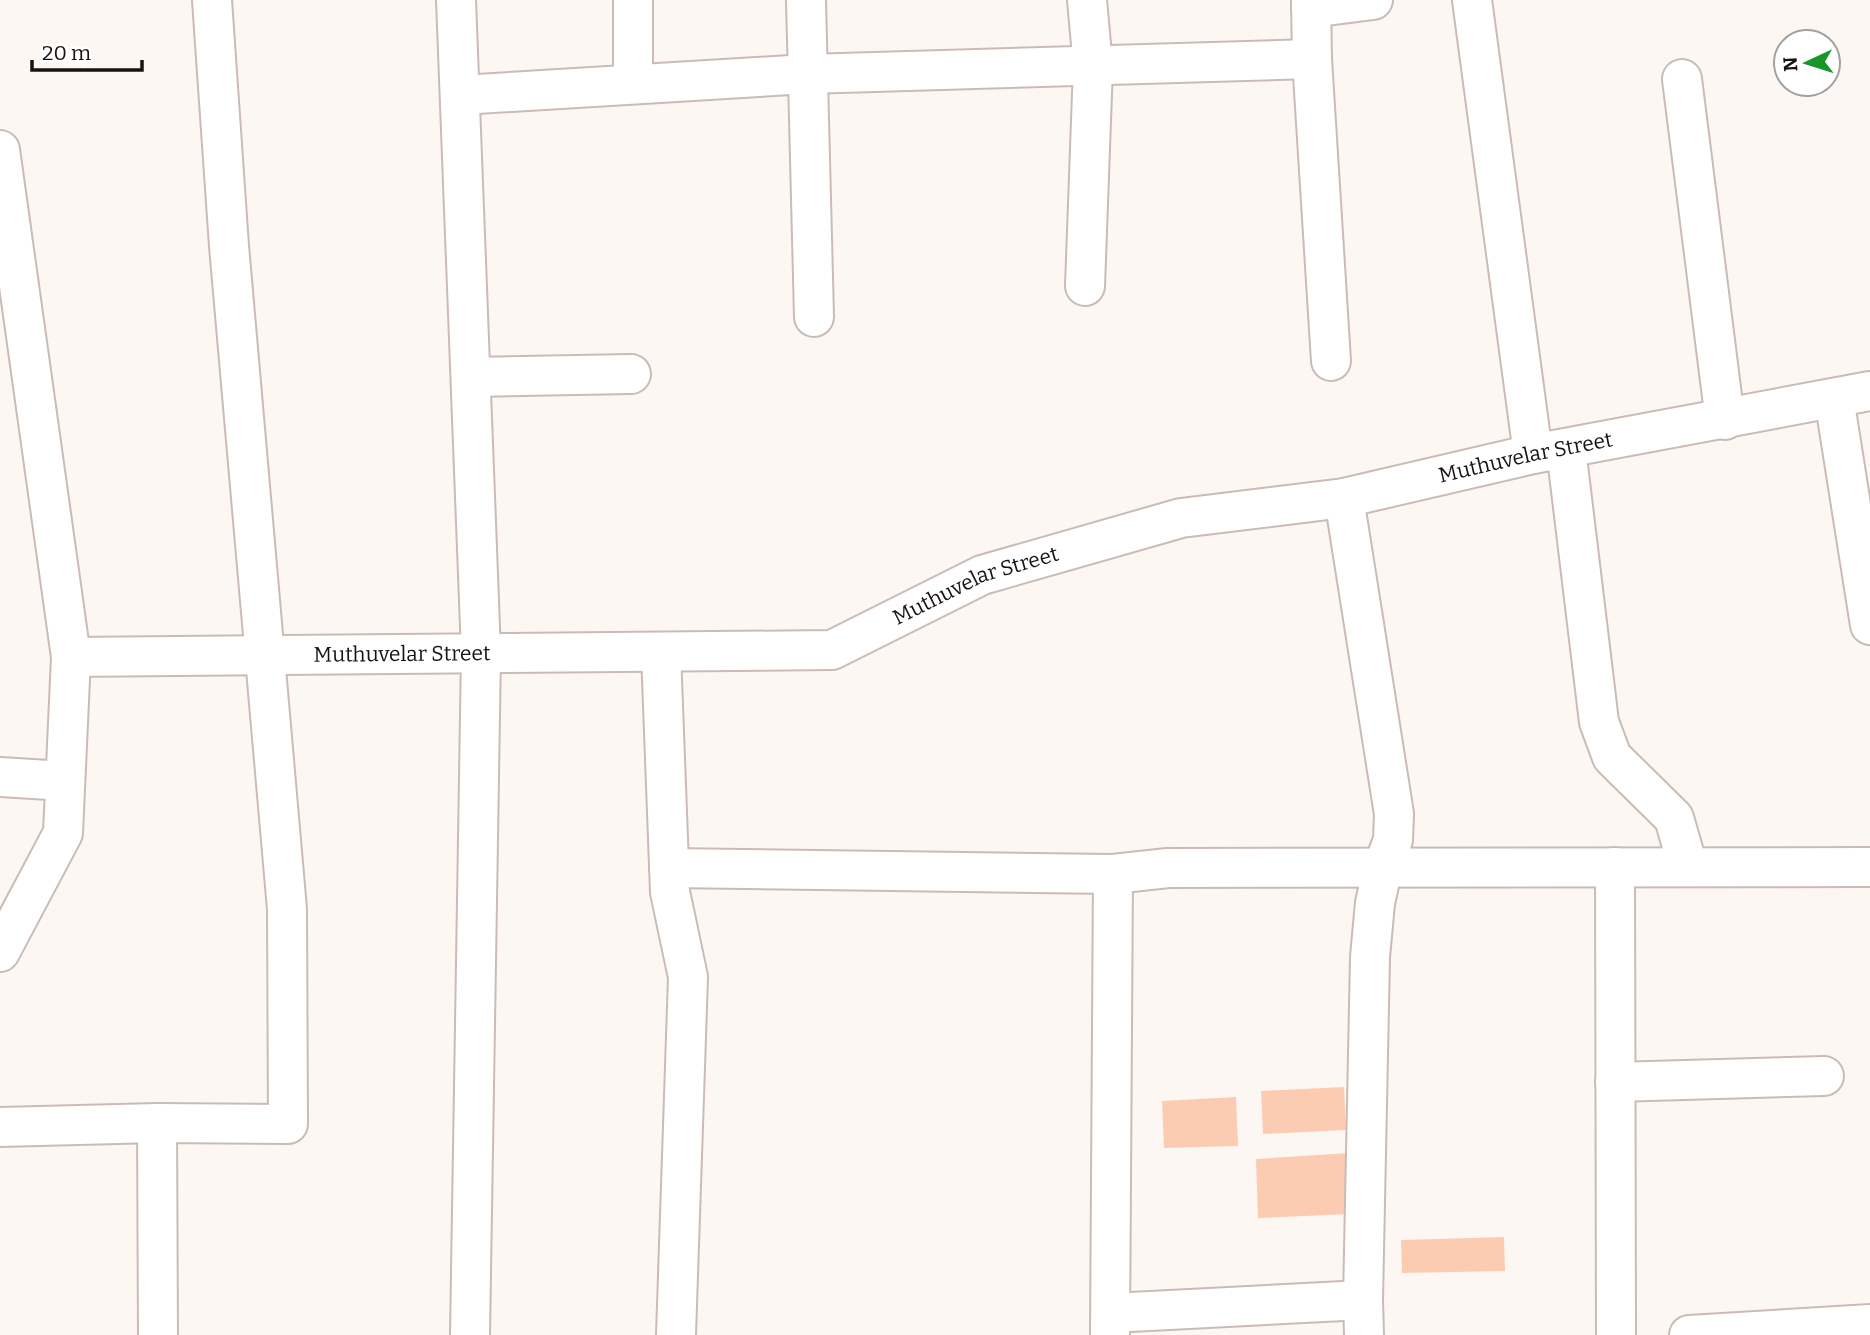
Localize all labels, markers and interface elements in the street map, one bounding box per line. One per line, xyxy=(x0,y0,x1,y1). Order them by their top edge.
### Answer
scale bar xyxy=(32,28,142,72)
north arrow xyxy=(1772,28,1842,98)
text: 20 m xyxy=(42,40,91,66)
text: N xyxy=(1779,56,1803,72)
street label: Muthuvelar Street xyxy=(1436,426,1615,489)
street label: Muthuvelar Street xyxy=(888,541,1062,631)
street label: Muthuvelar Street xyxy=(313,640,491,668)

